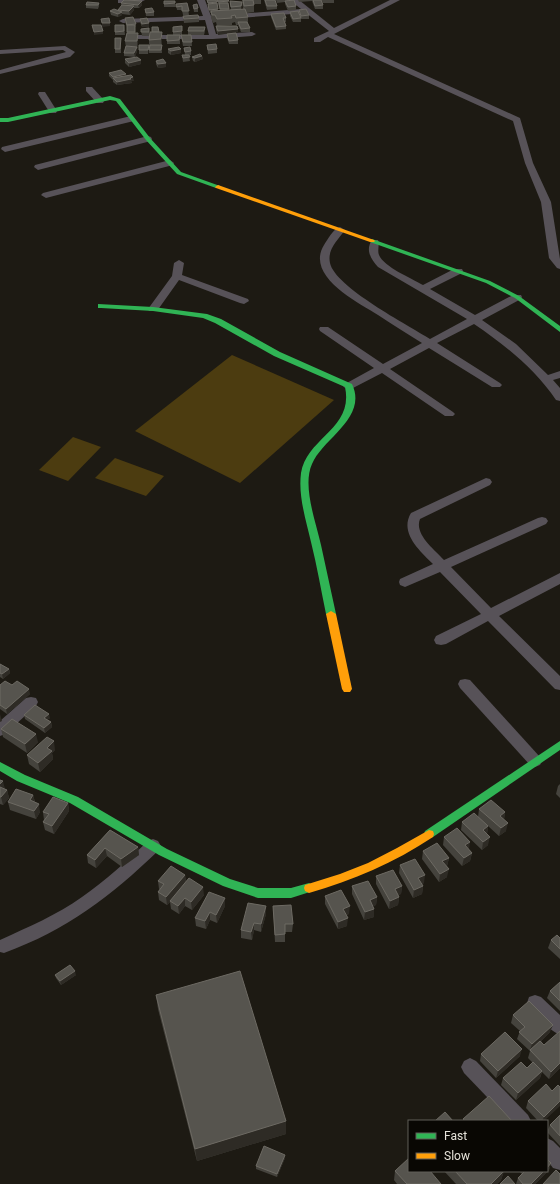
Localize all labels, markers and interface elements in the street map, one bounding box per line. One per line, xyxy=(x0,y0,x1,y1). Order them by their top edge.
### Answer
legend xyxy=(408,1120,548,1172)
text: Fast xyxy=(444,1129,467,1143)
text: Slow xyxy=(444,1149,470,1163)

